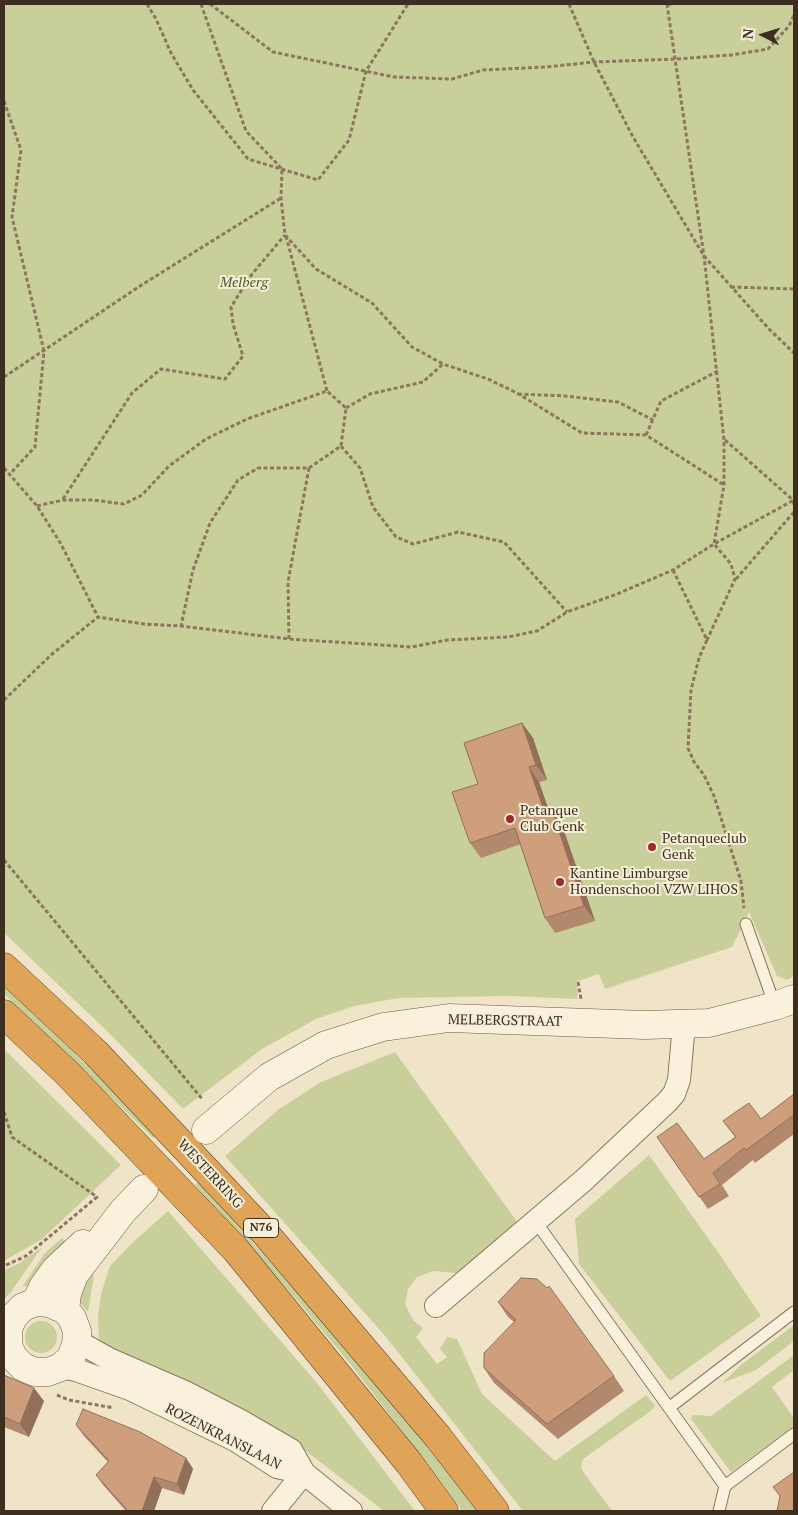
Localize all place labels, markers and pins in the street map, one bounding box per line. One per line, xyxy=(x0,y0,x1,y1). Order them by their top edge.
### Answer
place label: Petanque Club Genk xyxy=(520,803,585,836)
marker: Petanque Club Genk xyxy=(504,813,516,825)
place label: Petanqueclub Genk xyxy=(662,831,747,864)
marker: Petanqueclub Genk xyxy=(646,841,658,853)
place label: Kantine Limburgse Hondenschool VZW LIHOS xyxy=(570,866,738,899)
marker: Kantine Limburgse Hondenschool VZW LIHOS xyxy=(554,876,566,888)

